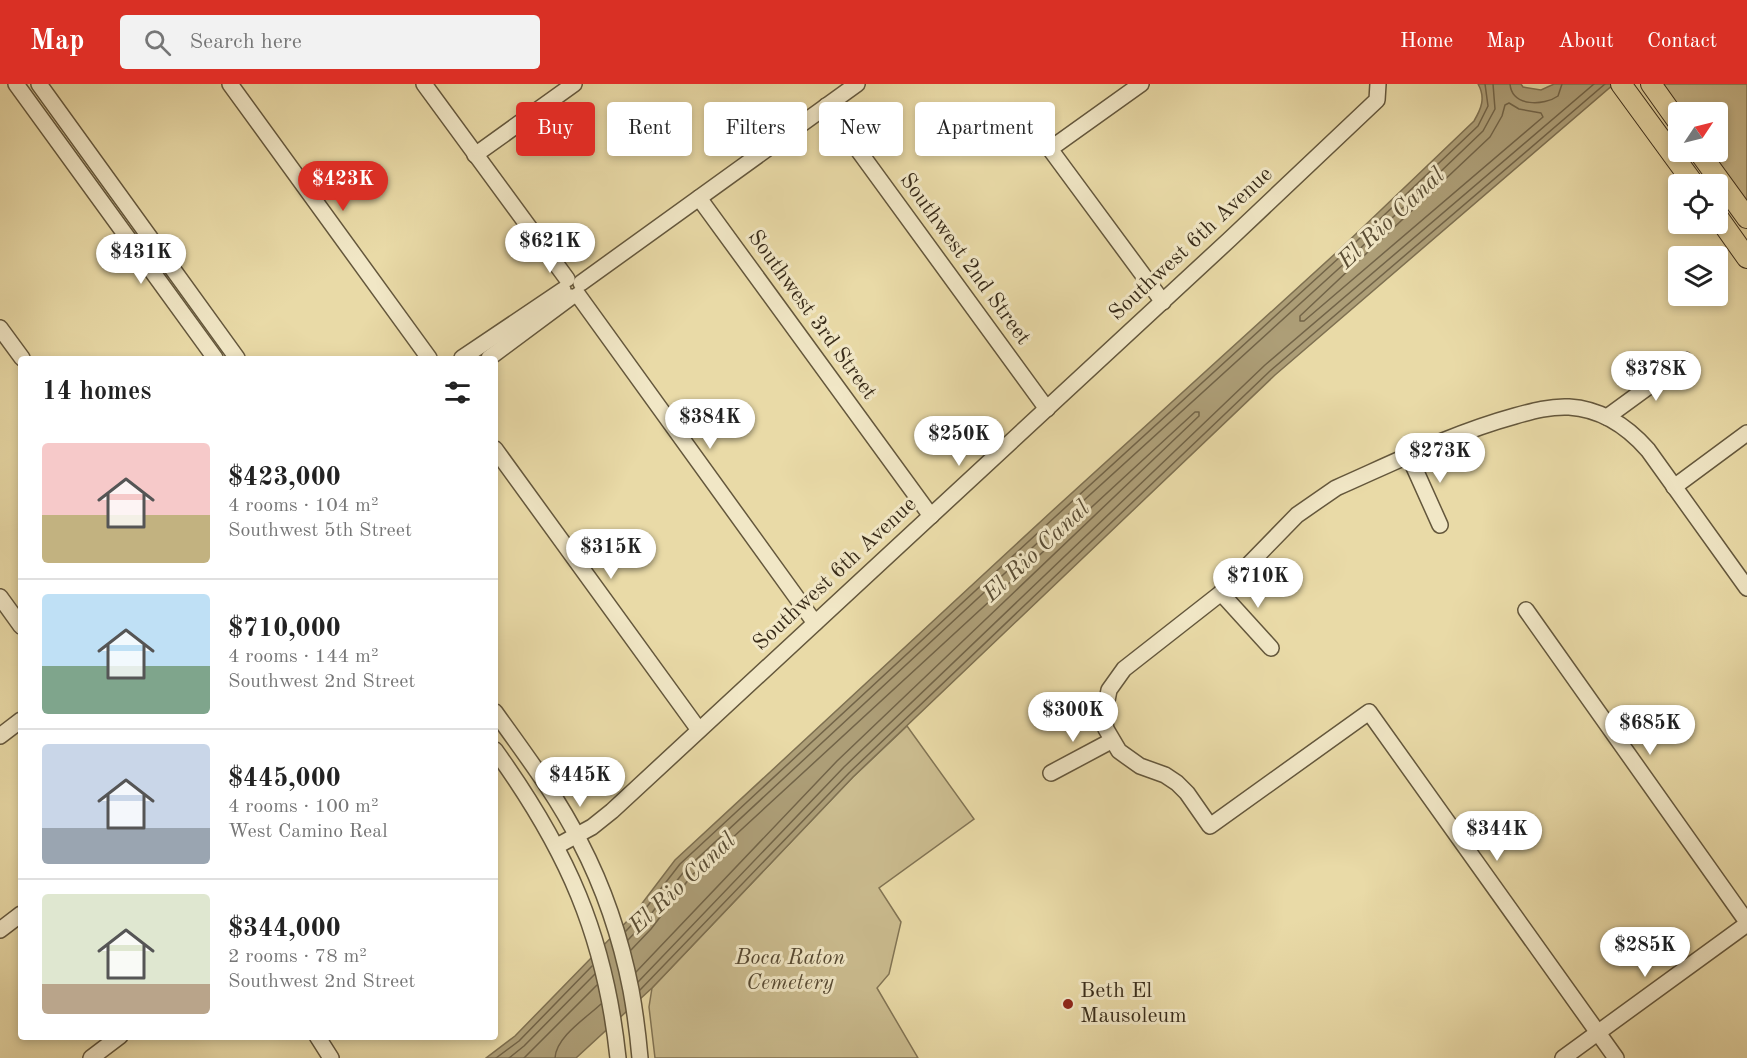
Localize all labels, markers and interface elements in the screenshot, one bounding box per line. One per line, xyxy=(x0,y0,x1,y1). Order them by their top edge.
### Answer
search box xyxy=(120,15,540,69)
icon: search xyxy=(141,26,174,59)
text: Map xyxy=(30,28,84,56)
text: Search here xyxy=(189,31,302,53)
text: Home xyxy=(1400,31,1453,52)
text: Map xyxy=(1486,31,1525,52)
text: About xyxy=(1558,31,1614,52)
text: Contact xyxy=(1647,31,1717,52)
chip: Buy xyxy=(516,102,595,156)
chip: Rent xyxy=(607,102,692,156)
chip: Filters xyxy=(704,102,807,156)
chip: New xyxy=(819,102,903,156)
chip: Apartment xyxy=(915,102,1055,156)
north arrow xyxy=(1668,102,1728,162)
map controls xyxy=(1668,102,1728,306)
pin: $423K xyxy=(301,161,385,212)
street label: Southwest 6th Avenue xyxy=(1105,163,1277,325)
water label: El Rio Canal xyxy=(1333,164,1450,275)
street label: Southwest 2nd Street xyxy=(896,169,1034,349)
text: $423K xyxy=(312,170,374,190)
button: locate xyxy=(1668,174,1728,234)
pin: $621K xyxy=(508,223,592,274)
street label: Southwest 3rd Street xyxy=(743,226,881,404)
text: $621K xyxy=(519,232,581,252)
pin: $431K xyxy=(99,234,183,285)
text: $431K xyxy=(110,243,172,263)
button: layers xyxy=(1668,246,1728,306)
pin: $378K xyxy=(1614,351,1698,402)
text: $378K xyxy=(1625,360,1687,380)
icon: filters xyxy=(441,376,474,409)
text: 14 homes xyxy=(42,379,151,405)
pin: $384K xyxy=(668,399,752,450)
text: $384K xyxy=(679,408,741,428)
pin: $250K xyxy=(917,416,1001,467)
text: $250K xyxy=(928,425,990,445)
pin: $273K xyxy=(1398,433,1482,484)
text: $273K xyxy=(1409,442,1471,462)
text: $423,000 xyxy=(228,465,341,491)
icon: home xyxy=(90,467,162,539)
street label: Southwest 6th Avenue xyxy=(749,493,921,655)
text: 4 rooms · 104 m² xyxy=(228,496,378,516)
water label: El Rio Canal xyxy=(978,497,1095,608)
text: Southwest 5th Street xyxy=(228,521,412,541)
pin: $315K xyxy=(569,529,653,580)
text: $315K xyxy=(580,538,642,558)
pin: $710K xyxy=(1216,558,1300,609)
text: $710K xyxy=(1227,567,1289,587)
text: $710,000 xyxy=(228,616,341,642)
icon: home xyxy=(90,618,162,690)
text: 4 rooms · 144 m² xyxy=(228,647,378,667)
text: Southwest 2nd Street xyxy=(228,672,415,692)
pin: $300K xyxy=(1031,692,1115,743)
text: $300K xyxy=(1042,701,1104,721)
pin: $685K xyxy=(1608,705,1692,756)
text: $685K xyxy=(1619,714,1681,734)
pin: $445K xyxy=(538,757,622,808)
text: $445,000 xyxy=(228,766,341,792)
text: $445K xyxy=(549,766,611,786)
icon: home xyxy=(90,768,162,840)
text: 4 rooms · 100 m² xyxy=(228,797,378,817)
pin: $344K xyxy=(1455,811,1539,862)
text: $344K xyxy=(1466,820,1528,840)
text: West Camino Real xyxy=(228,822,388,842)
water label: El Rio Canal xyxy=(624,829,741,940)
text: $344,000 xyxy=(228,916,341,942)
icon: home xyxy=(90,918,162,990)
pin: $285K xyxy=(1603,927,1687,978)
text: $285K xyxy=(1614,936,1676,956)
text: 2 rooms · 78 m² xyxy=(228,947,367,967)
park label: Boca Raton Cemetery xyxy=(734,947,845,994)
text: Southwest 2nd Street xyxy=(228,972,415,992)
place label: Beth El Mausoleum xyxy=(1080,980,1187,1027)
marker: Beth El Mausoleum xyxy=(1061,997,1075,1011)

